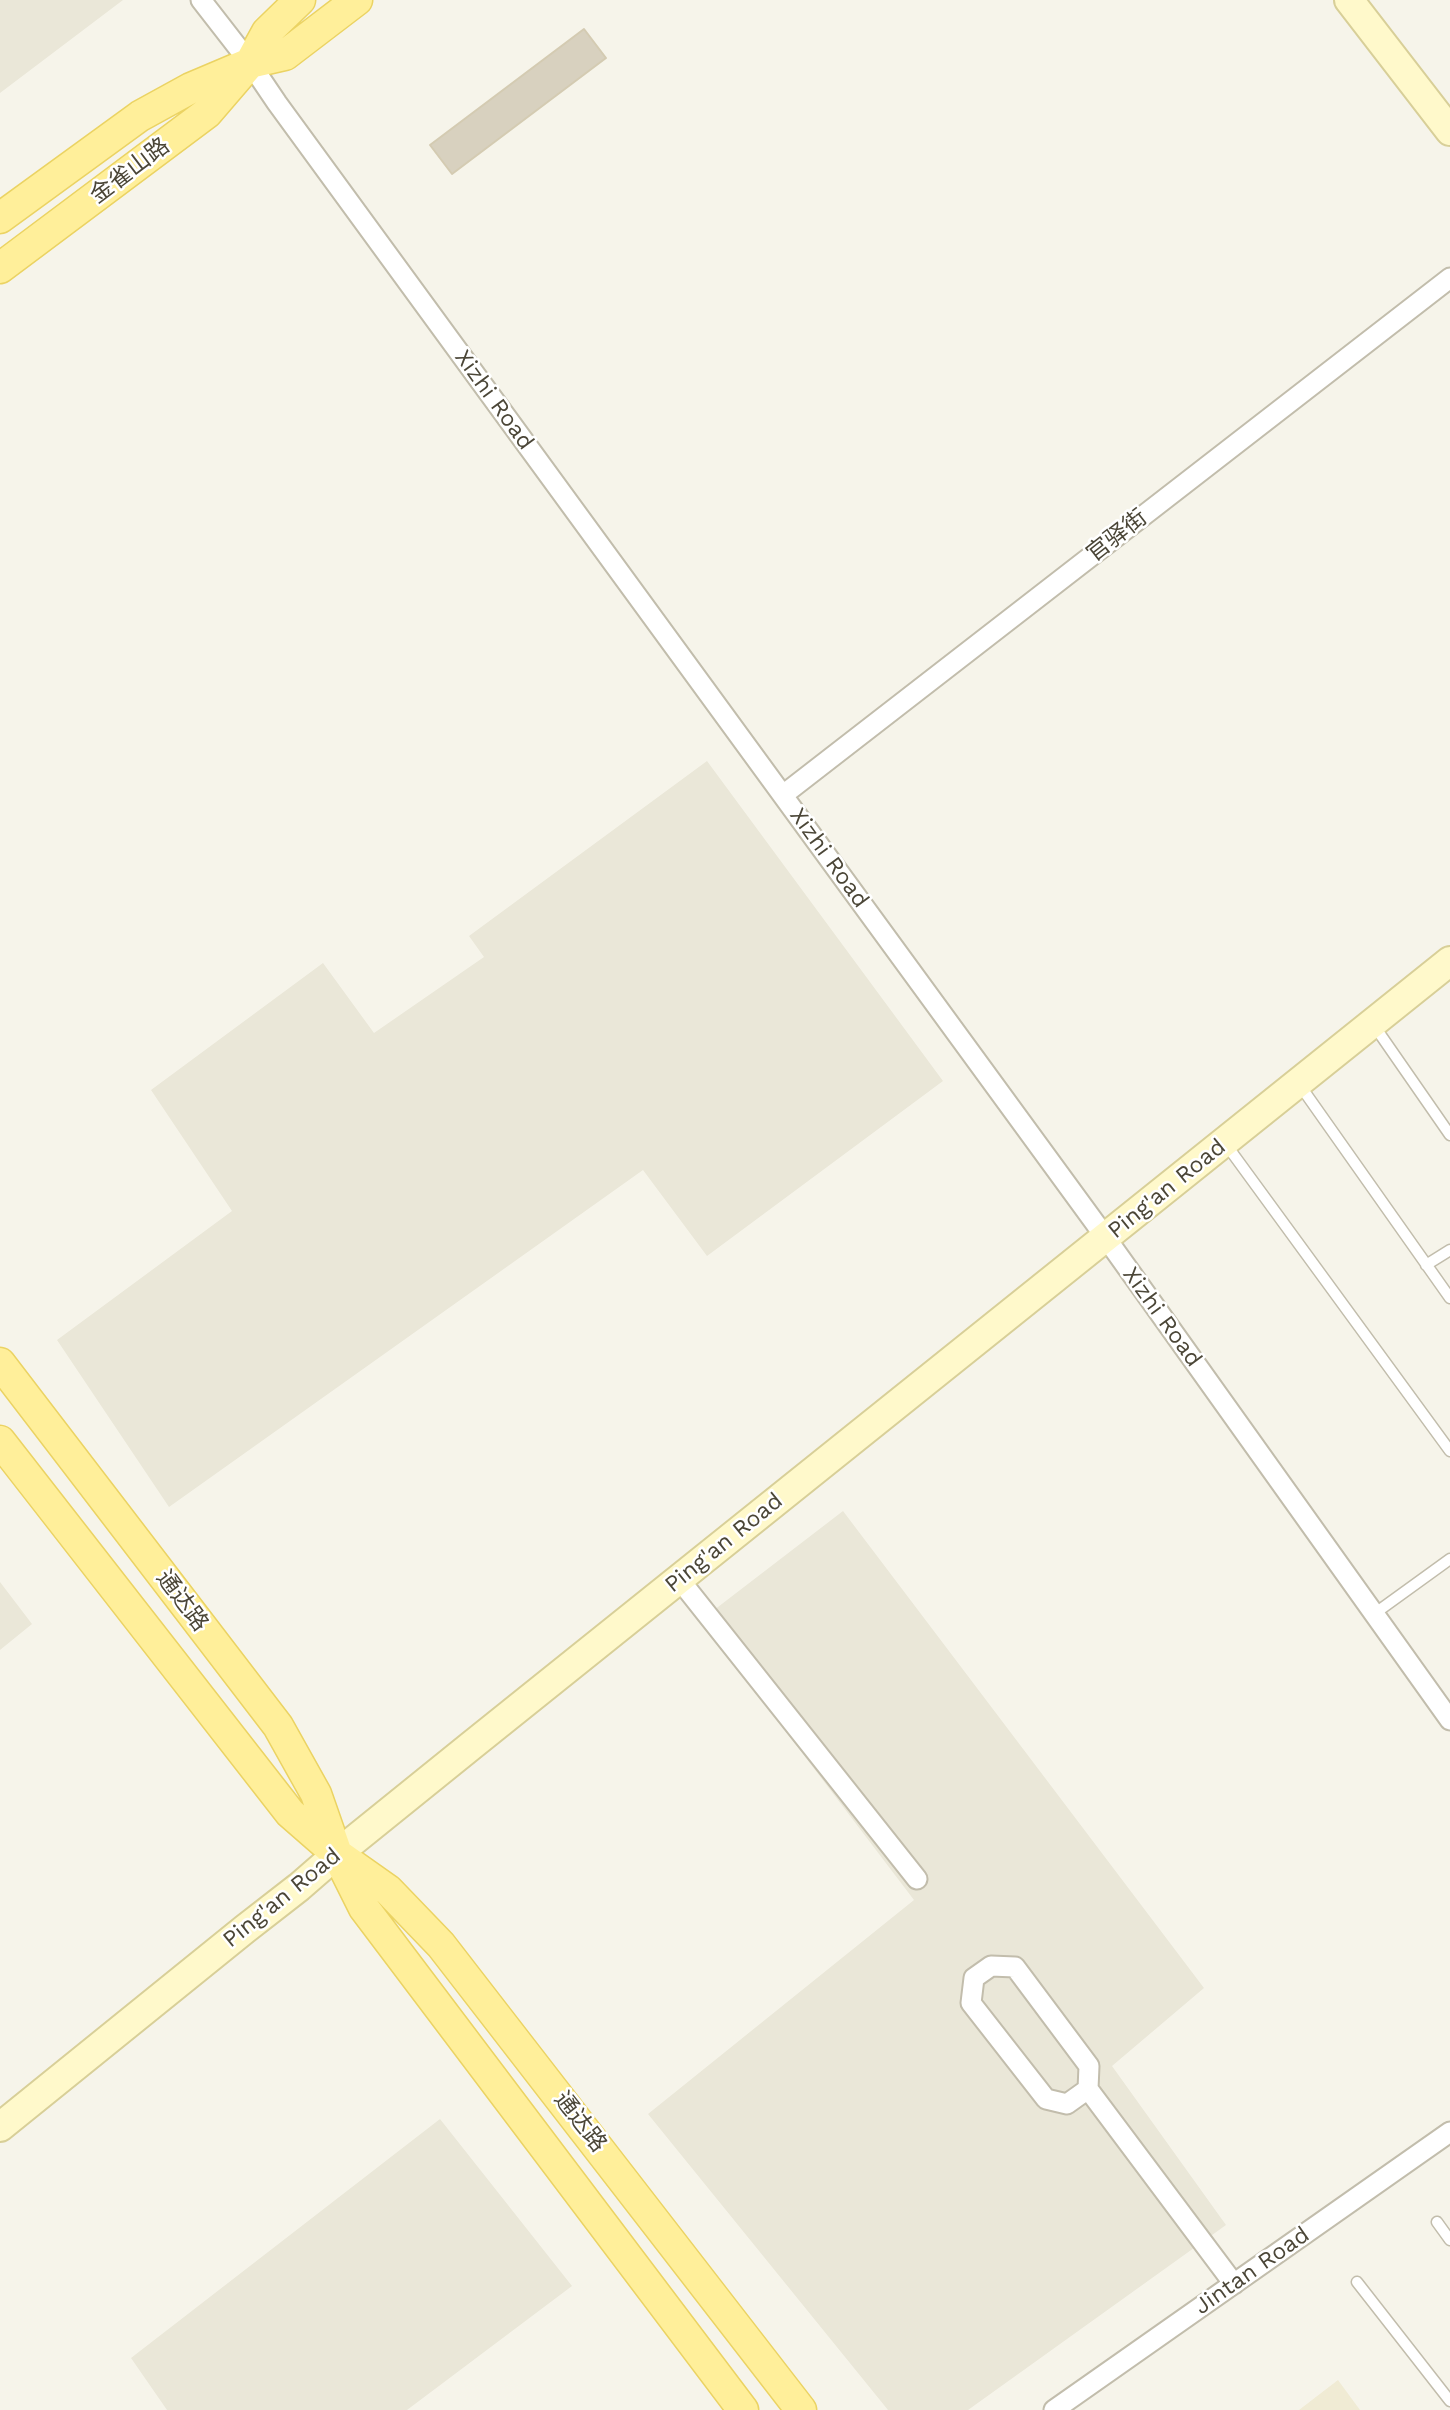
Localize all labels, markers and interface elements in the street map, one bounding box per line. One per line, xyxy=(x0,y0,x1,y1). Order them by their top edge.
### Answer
street label: 金雀山路 xyxy=(85,132,175,210)
street label: Xizhi Road xyxy=(449,345,539,455)
street label: 官驿街 xyxy=(1081,504,1153,568)
street label: Xizhi Road xyxy=(784,803,874,913)
street label: Ping'an Road xyxy=(1103,1133,1231,1245)
street label: Xizhi Road xyxy=(1117,1262,1207,1372)
street label: Ping'an Road xyxy=(660,1487,788,1599)
street label: 通达路 xyxy=(150,1565,214,1637)
street label: Ping'an Road xyxy=(218,1842,346,1954)
street label: 通达路 xyxy=(548,2086,612,2158)
street label: Jintan Road xyxy=(1189,2221,1315,2321)

